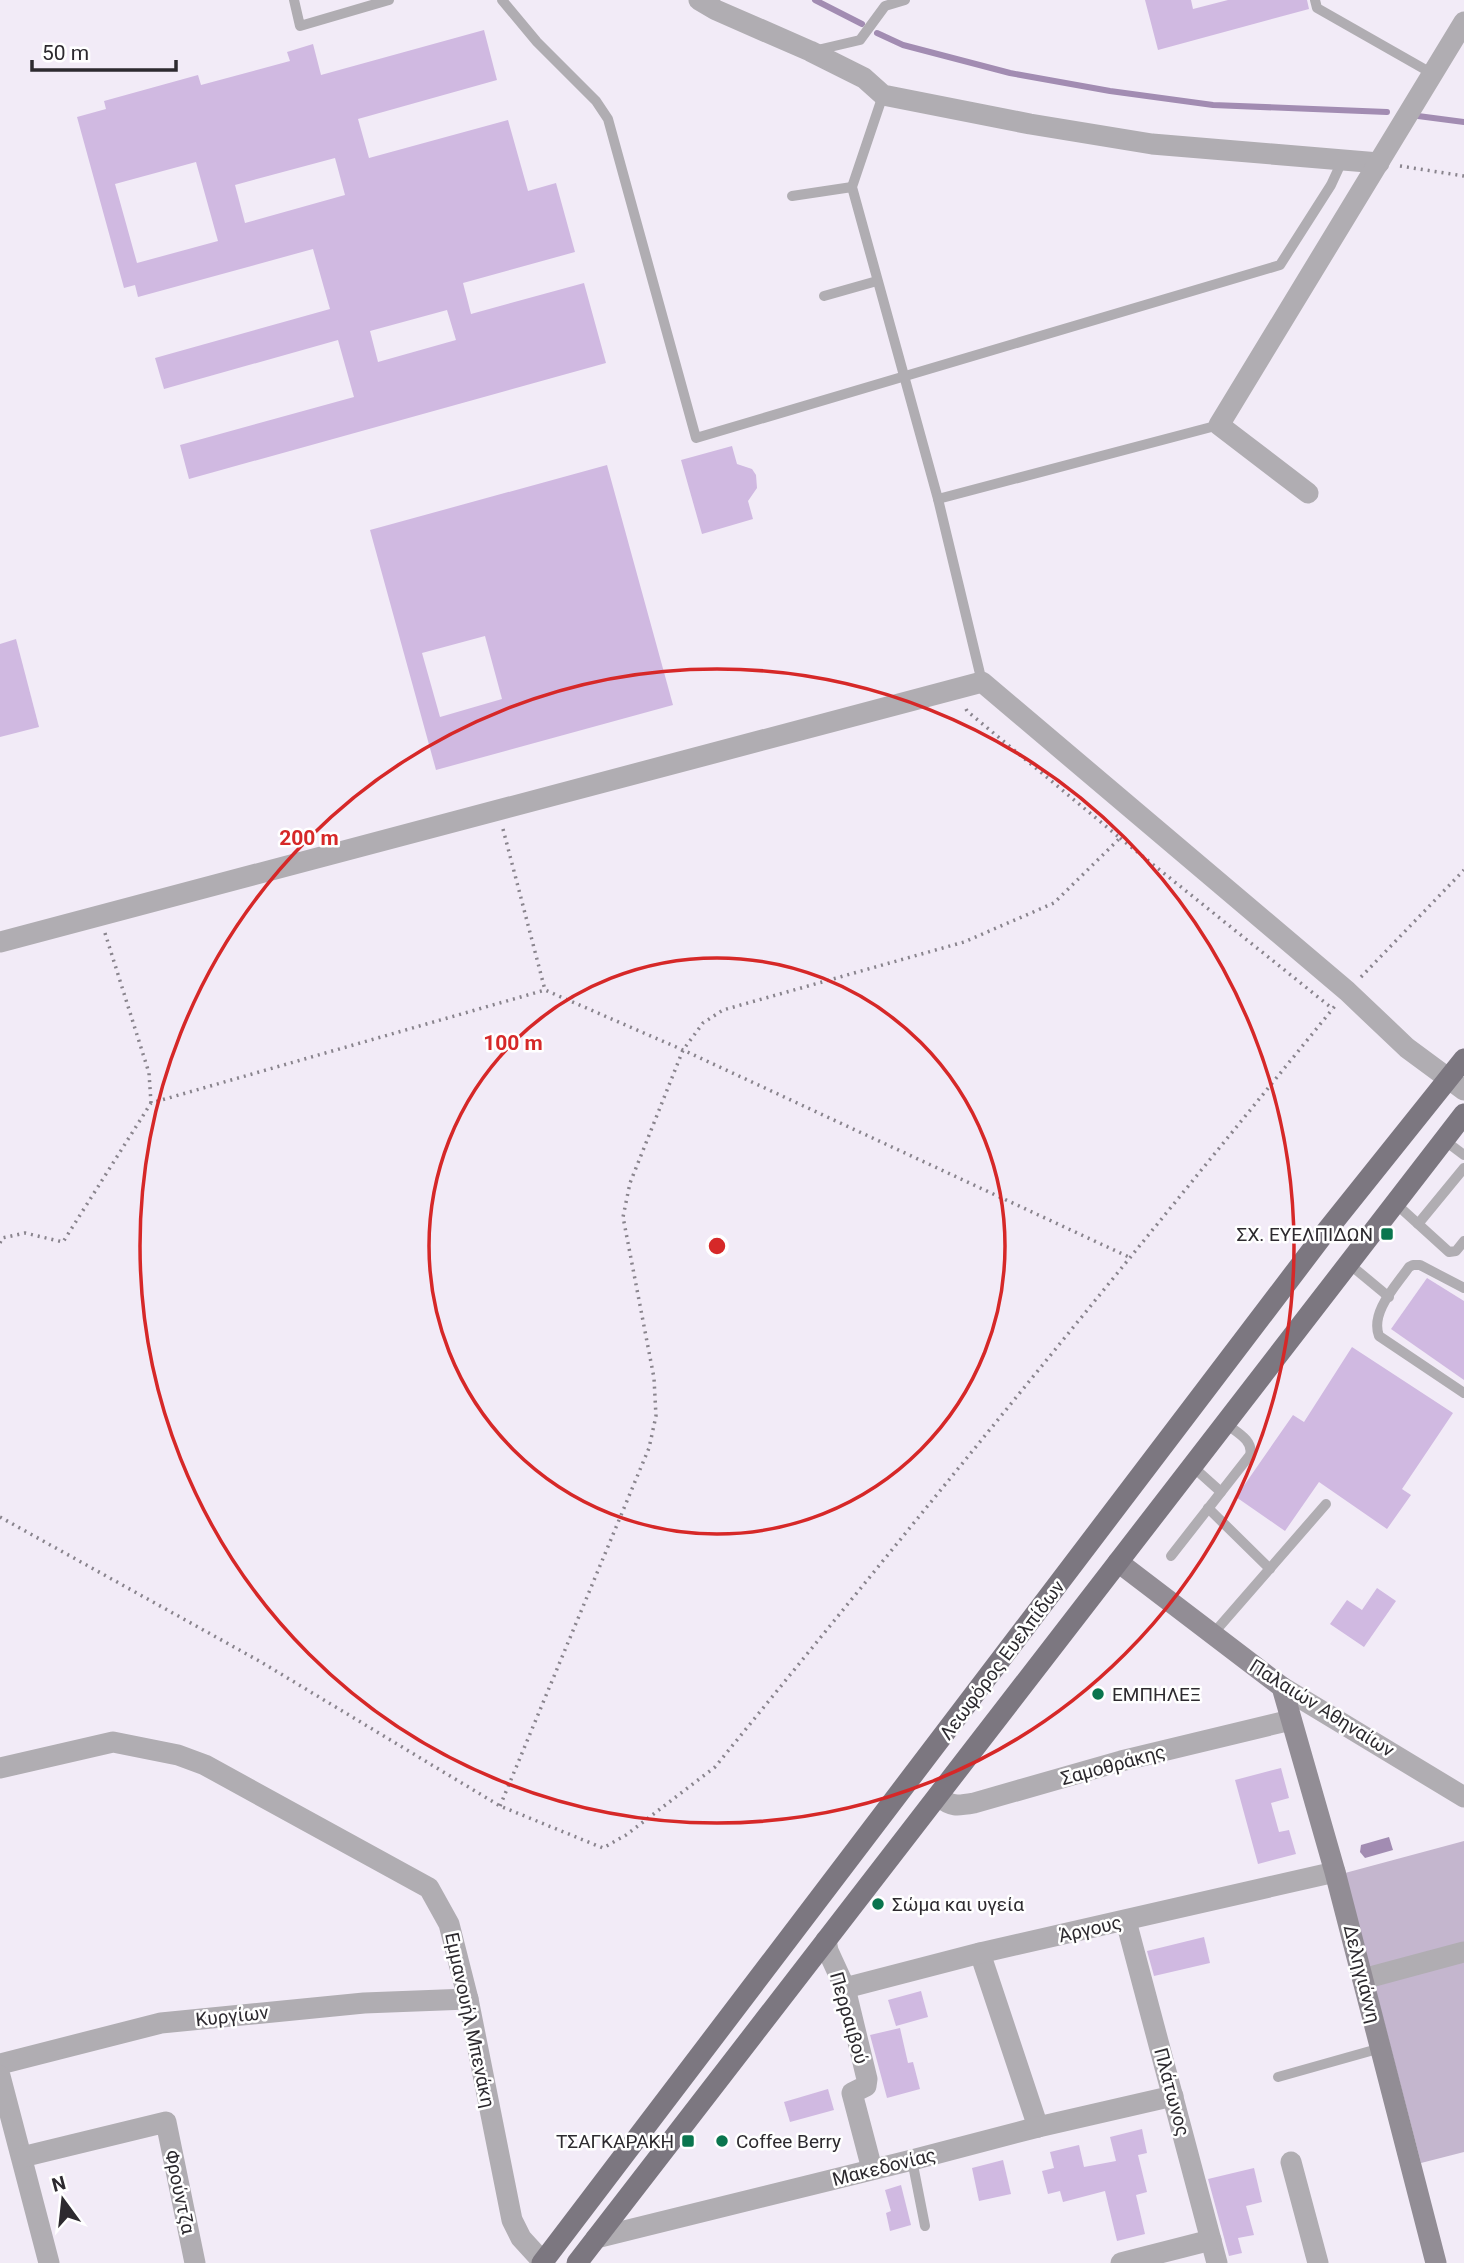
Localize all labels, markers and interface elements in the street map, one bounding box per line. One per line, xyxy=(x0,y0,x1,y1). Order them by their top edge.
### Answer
scale bar xyxy=(32,28,175,72)
text: 50 m xyxy=(42,41,89,65)
text: 200 m xyxy=(279,826,339,850)
text: 100 m xyxy=(483,1031,543,1055)
place label: ΣΧ. ΕΥΕΛΠΙΔΩΝ xyxy=(1237,1223,1373,1246)
marker: ΣΧ. ΕΥΕΛΠΙΔΩΝ xyxy=(1379,1226,1395,1242)
centre of rings xyxy=(705,1234,729,1258)
street label: Λεωφόρος Ευελπίδων xyxy=(935,1576,1069,1744)
street label: Παλαιών Αθηναίων xyxy=(1245,1654,1399,1762)
place label: ΕΜΠΗΛΕΞ xyxy=(1112,1683,1201,1706)
marker: ΕΜΠΗΛΕΞ xyxy=(1090,1686,1106,1702)
street label: Σαμοθράκης xyxy=(1058,1740,1168,1790)
place label: Σώμα και υγεία xyxy=(892,1893,1024,1916)
marker: Σώμα και υγεία xyxy=(870,1896,886,1912)
street label: Άργους xyxy=(1056,1911,1124,1947)
street label: Δεληγιάννη xyxy=(1339,1922,1385,2026)
street label: Εμμανουήλ Μπενάκη xyxy=(440,1930,500,2110)
street label: Περραιβού xyxy=(825,1969,873,2067)
street label: Κυργίων xyxy=(194,2001,270,2031)
street label: Πλάτωνος xyxy=(1149,2045,1195,2139)
place label: ΤΣΑΓΚΑΡΑΚΗ xyxy=(556,2130,674,2153)
place label: Coffee Berry xyxy=(736,2130,841,2153)
marker: ΤΣΑΓΚΑΡΑΚΗ xyxy=(680,2133,696,2149)
marker: Coffee Berry xyxy=(714,2133,730,2149)
street label: Μακεδονίας xyxy=(830,2143,938,2191)
street label: Φρούντζα xyxy=(160,2148,200,2236)
north arrow xyxy=(28,2165,98,2235)
text: N xyxy=(49,2171,68,2197)

